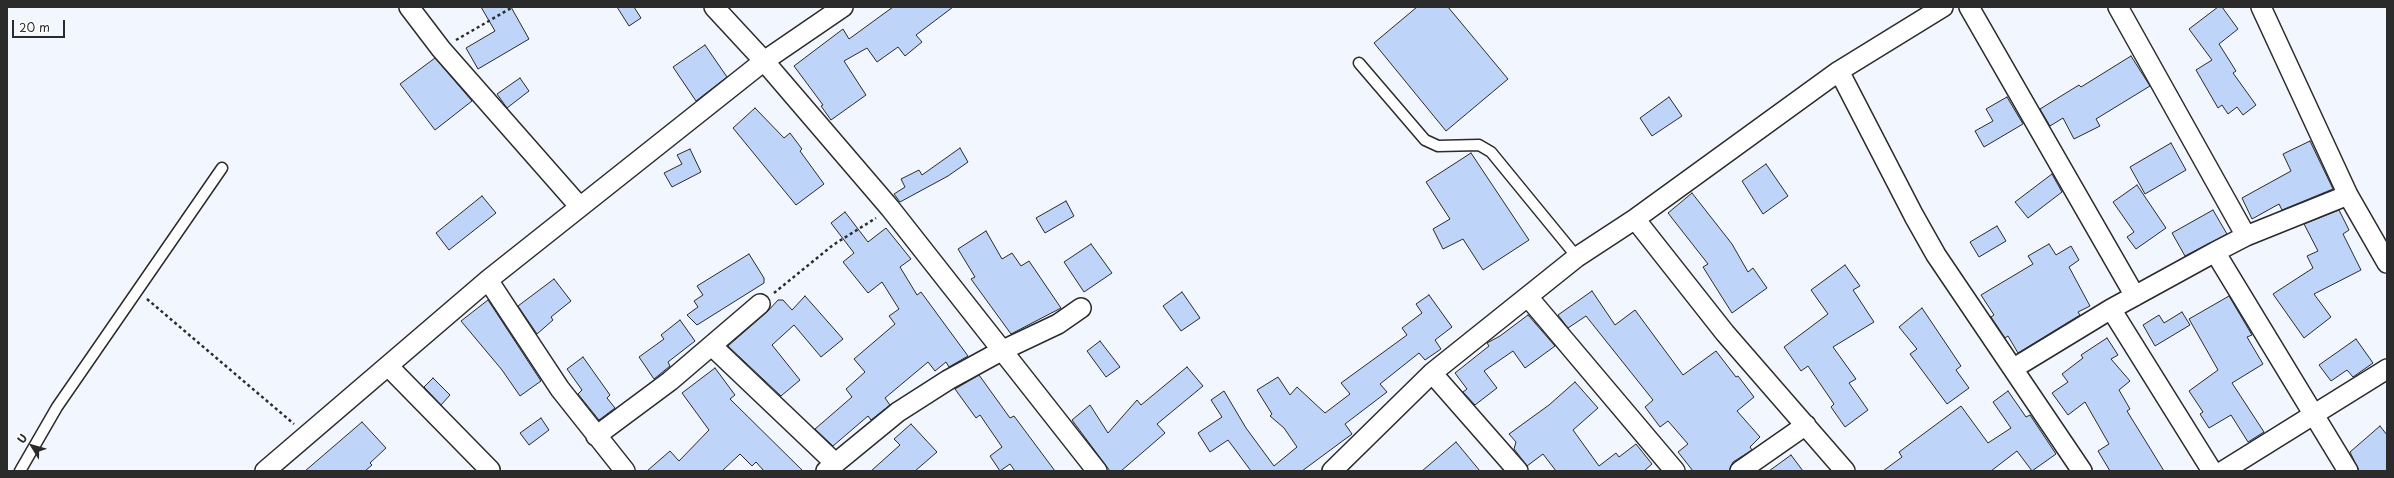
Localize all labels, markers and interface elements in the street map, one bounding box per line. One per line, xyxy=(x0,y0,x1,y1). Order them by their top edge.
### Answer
scale bar xyxy=(14,12,67,38)
text: 20 m xyxy=(19,18,50,36)
north arrow xyxy=(12,426,52,466)
text: U xyxy=(13,430,31,447)

